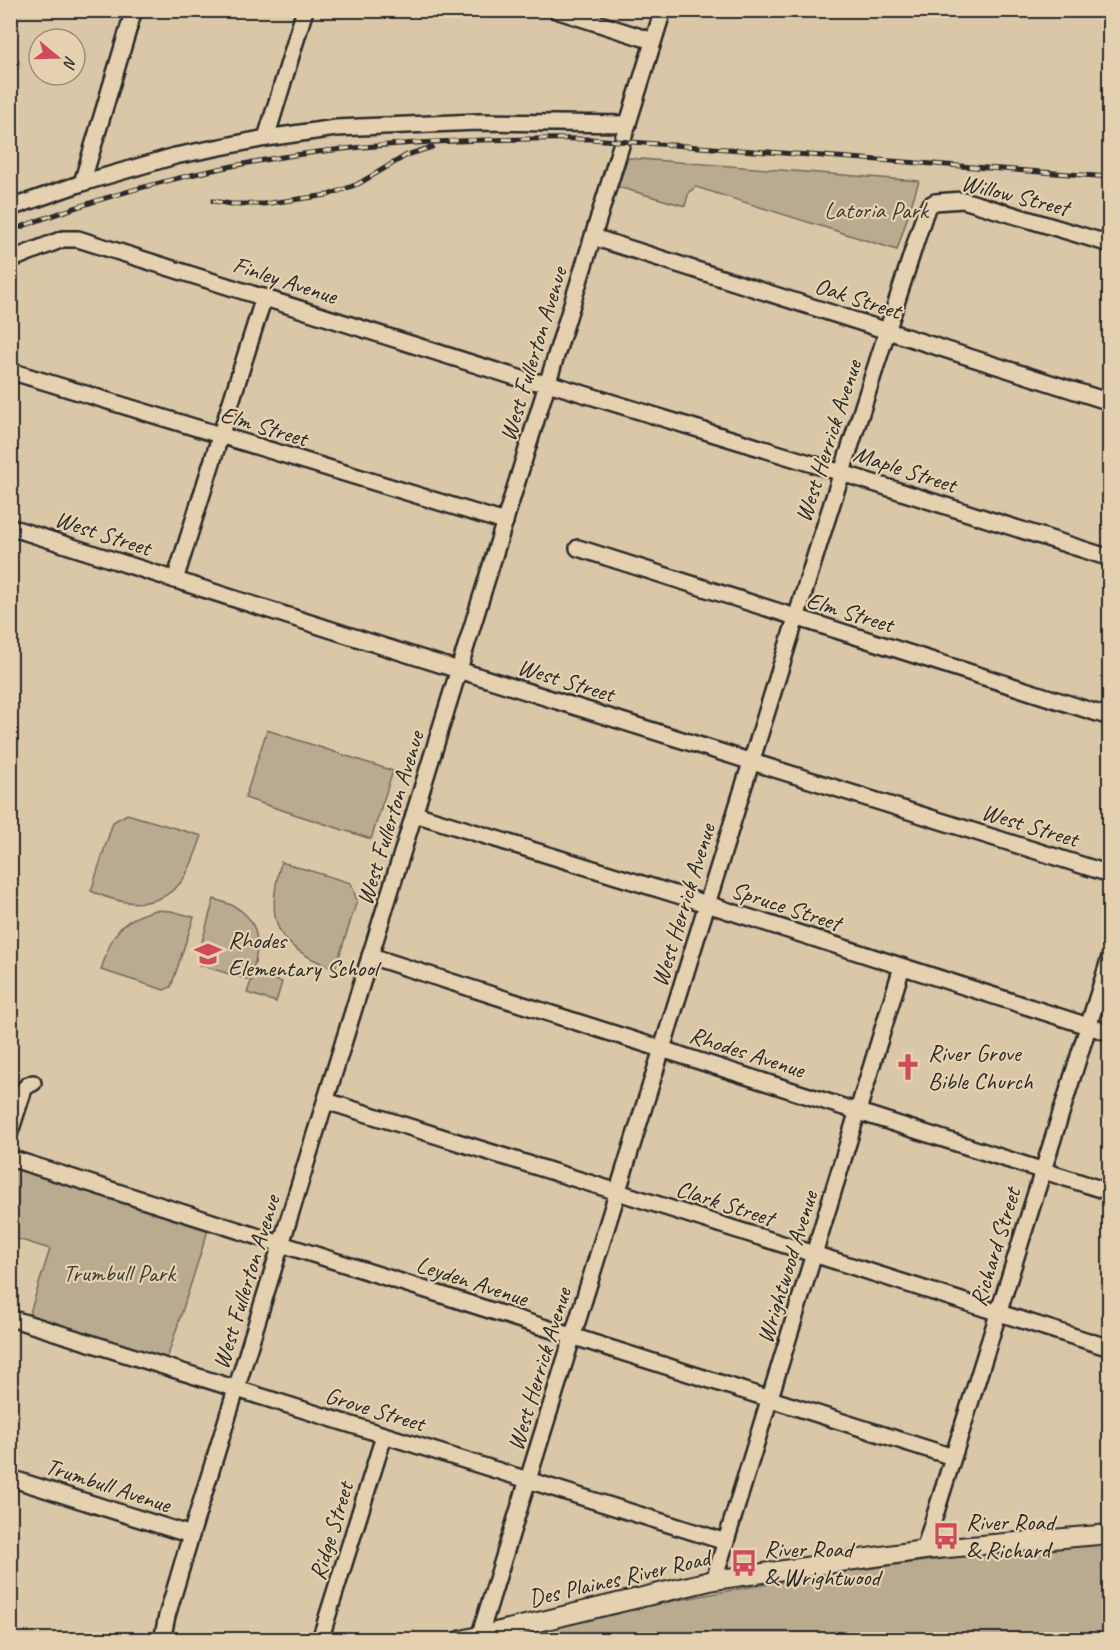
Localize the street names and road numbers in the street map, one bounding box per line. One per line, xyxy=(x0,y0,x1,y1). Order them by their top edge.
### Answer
street label: Willow Street xyxy=(958,167,1075,224)
street label: Finley Avenue xyxy=(229,249,343,312)
street label: West Fullerton Avenue xyxy=(492,261,574,445)
street label: Oak Street xyxy=(811,270,907,327)
street label: West Herrick Avenue xyxy=(788,354,869,526)
street label: Elm Street xyxy=(217,399,313,454)
street label: Maple Street xyxy=(850,438,962,500)
street label: West Street xyxy=(51,503,157,563)
street label: Elm Street xyxy=(803,585,899,640)
street label: West Street xyxy=(514,651,620,709)
street label: West Fullerton Avenue xyxy=(349,725,431,909)
street label: West Street xyxy=(978,796,1084,854)
street label: West Herrick Avenue xyxy=(644,818,723,990)
street label: Spruce Street xyxy=(728,874,847,939)
street label: Rhodes Avenue xyxy=(686,1019,810,1085)
street label: Clark Street xyxy=(672,1173,781,1234)
street label: Richard Street xyxy=(963,1182,1028,1310)
street label: Wrightwood Avenue xyxy=(750,1185,825,1347)
street label: West Fullerton Avenue xyxy=(205,1189,287,1373)
street label: Leyden Avenue xyxy=(413,1249,534,1314)
street label: West Herrick Avenue xyxy=(500,1282,579,1454)
street label: Grove Street xyxy=(322,1380,430,1439)
street label: Trumbull Avenue xyxy=(42,1451,176,1520)
street label: Ridge Street xyxy=(302,1476,361,1584)
street label: Des Plaines River Road xyxy=(525,1542,716,1613)

